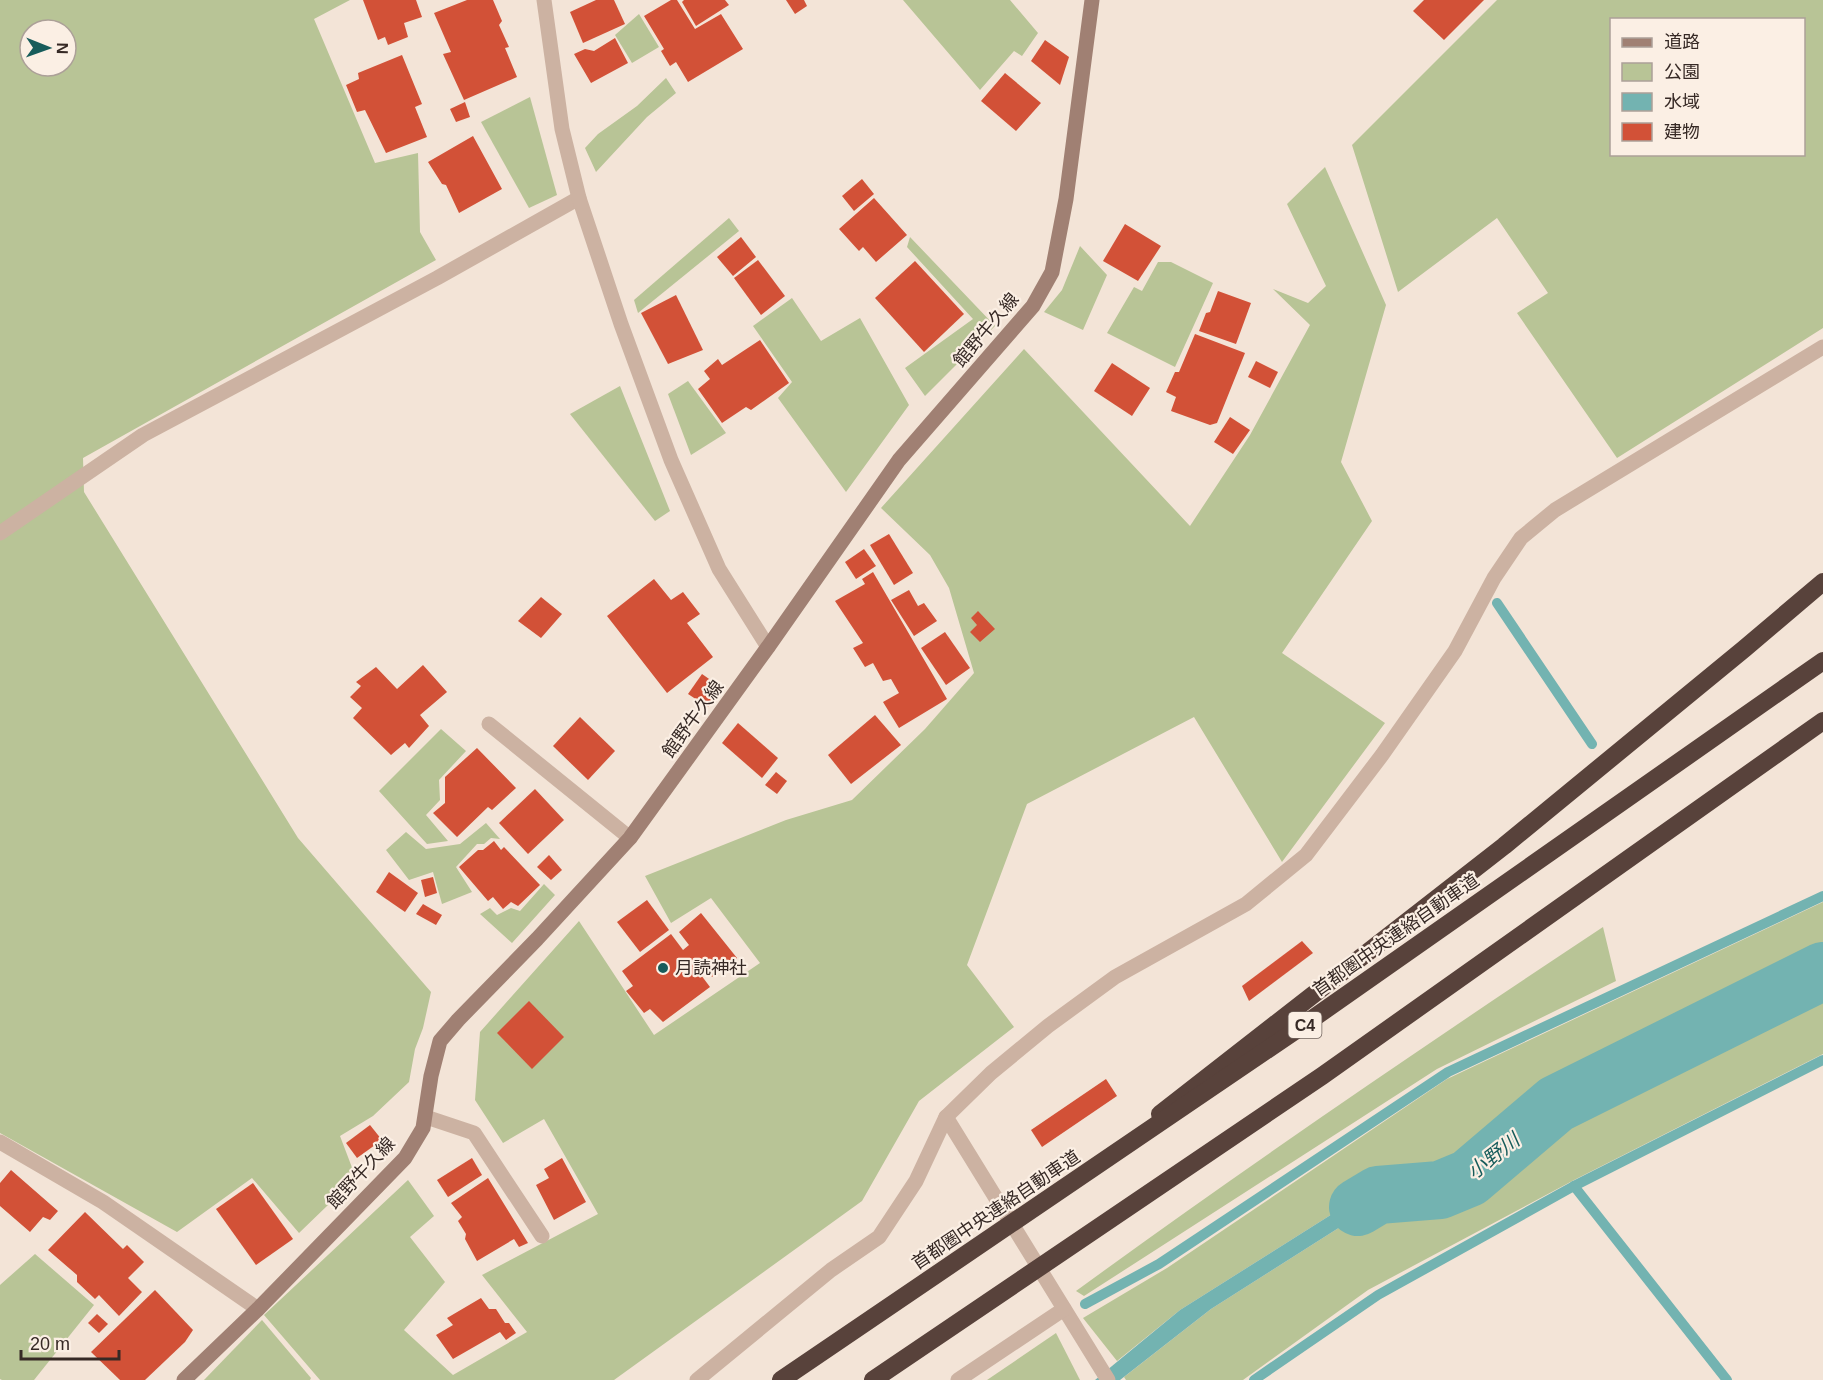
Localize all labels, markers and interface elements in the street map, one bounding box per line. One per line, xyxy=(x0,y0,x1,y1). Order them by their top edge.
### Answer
north arrow xyxy=(18,18,78,78)
legend xyxy=(1610,18,1805,156)
text: 道路 xyxy=(1664,32,1700,52)
text: N xyxy=(54,42,71,54)
text: 公園 xyxy=(1664,62,1700,82)
text: 水域 xyxy=(1664,92,1700,112)
text: 建物 xyxy=(1664,122,1700,142)
street label: 館野牛久線 xyxy=(949,289,1023,371)
street label: 館野牛久線 xyxy=(658,677,728,761)
street label: 首都圏中央連絡自動車道 xyxy=(1309,870,1483,1000)
place label: 月読神社 xyxy=(675,958,747,978)
marker: 月読神社 xyxy=(656,961,670,975)
road number: C4 xyxy=(1288,1012,1322,1038)
water label: 小野川 xyxy=(1463,1128,1525,1183)
street label: 館野牛久線 xyxy=(323,1133,399,1213)
street label: 首都圏中央連絡自動車道 xyxy=(908,1146,1084,1274)
scale bar xyxy=(21,1323,118,1361)
text: 20 m xyxy=(30,1334,70,1354)

